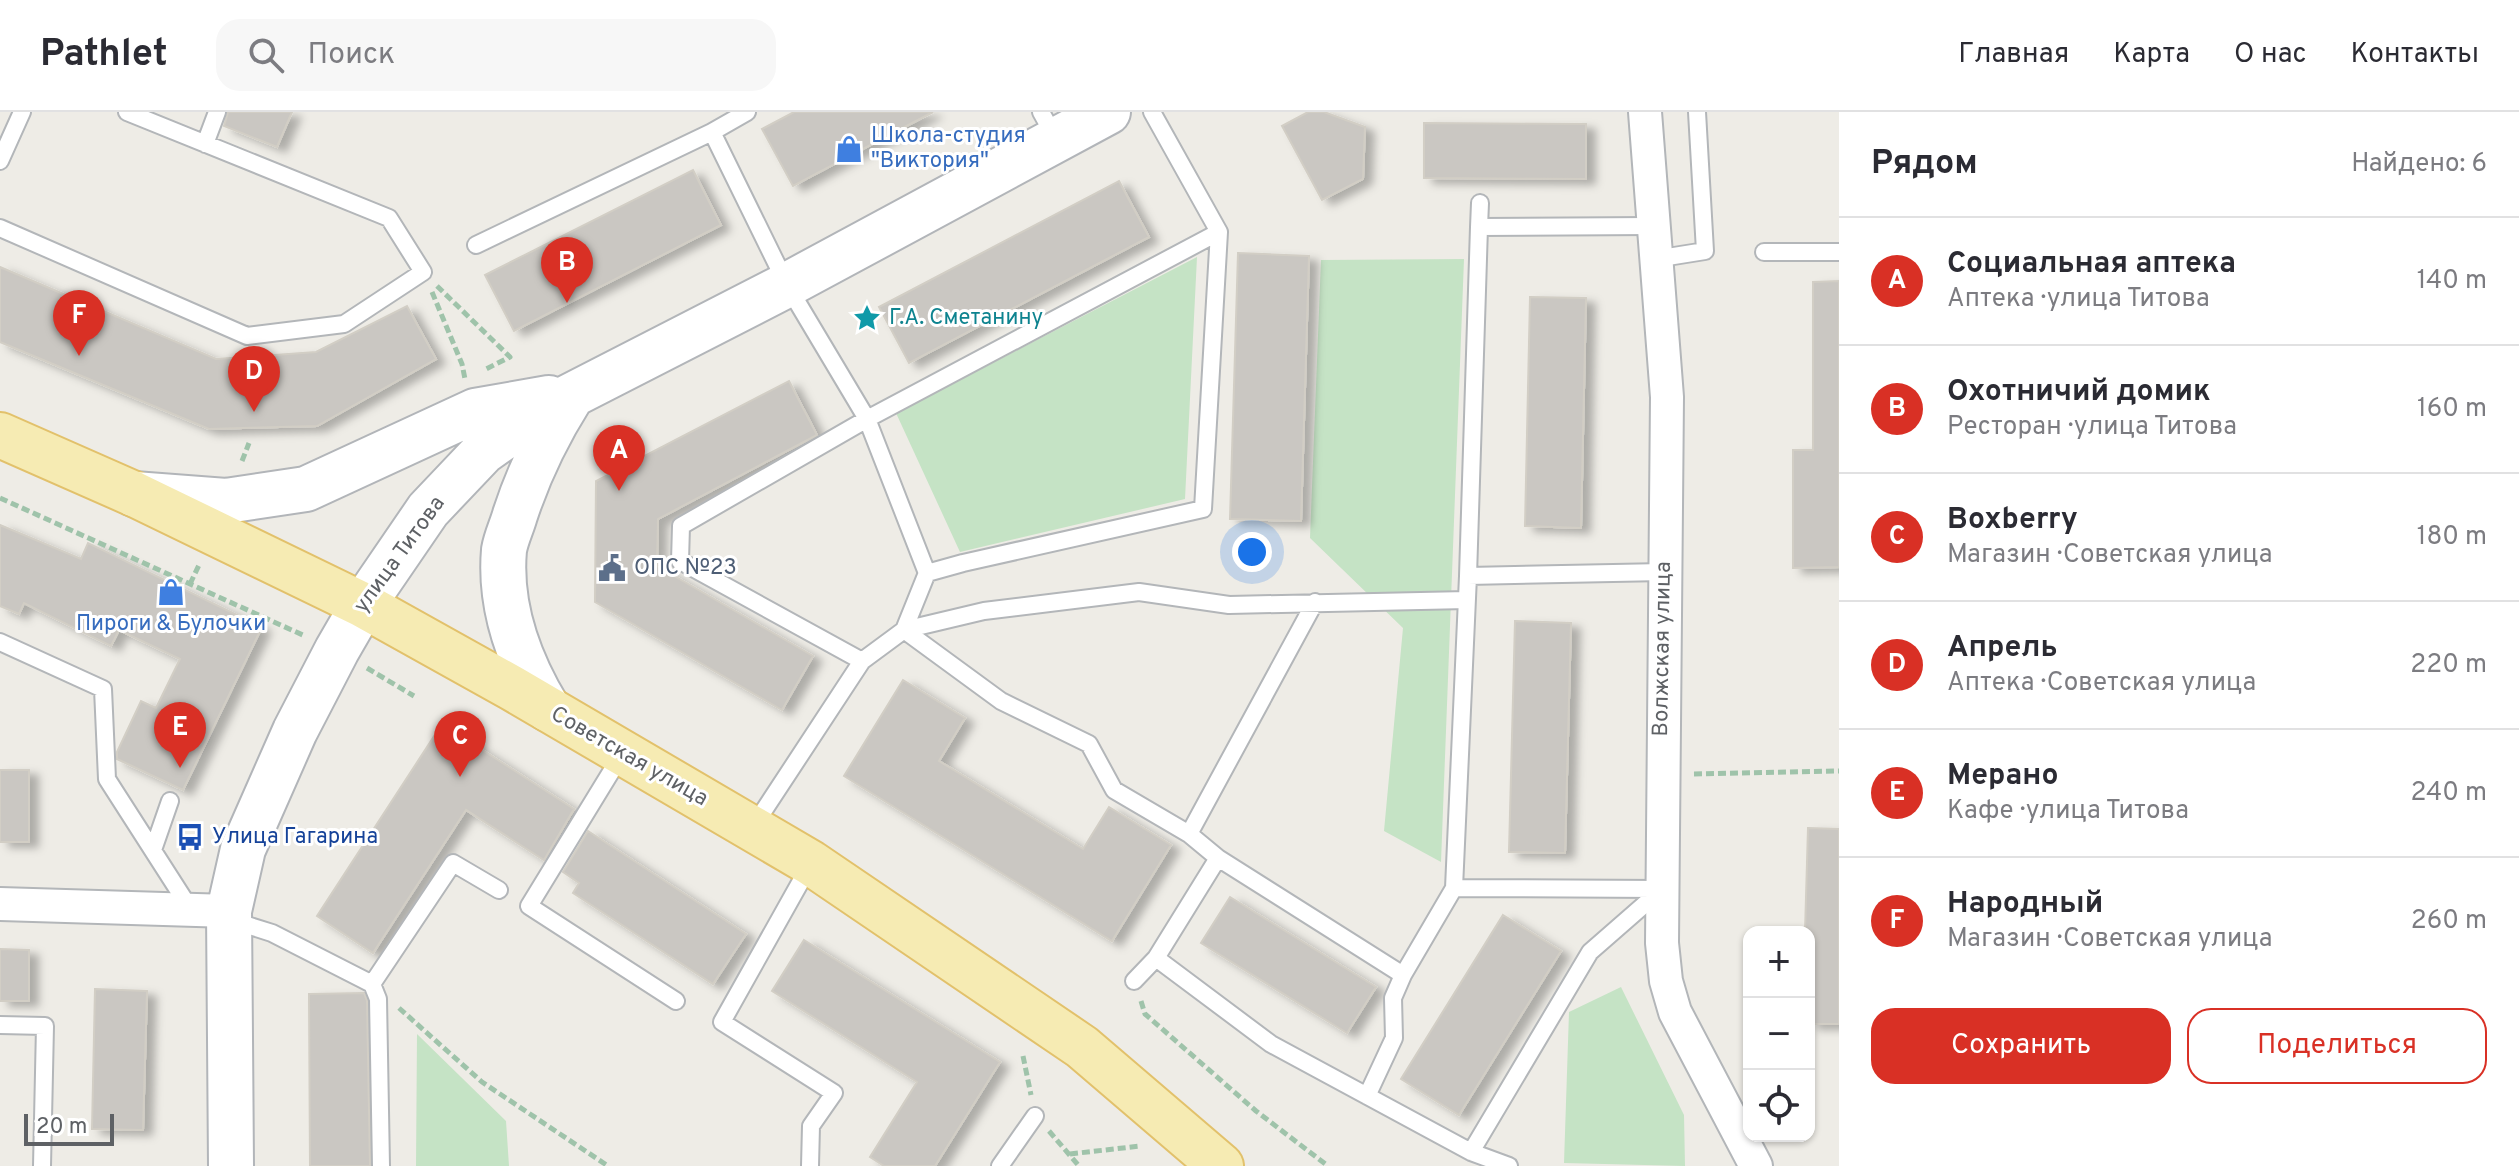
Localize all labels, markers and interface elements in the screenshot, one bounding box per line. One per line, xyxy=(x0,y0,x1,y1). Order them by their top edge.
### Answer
search box xyxy=(216,19,776,91)
text: Pathlet xyxy=(40,31,168,80)
icon: search xyxy=(244,33,288,77)
text: Поиск xyxy=(308,37,395,74)
text: Главная xyxy=(1958,37,2069,73)
text: Карта xyxy=(2113,37,2190,73)
text: О нас xyxy=(2234,37,2307,73)
text: Контакты xyxy=(2351,37,2479,73)
place label: Школа-студия "Виктория" xyxy=(871,123,1026,175)
shop icon: Школа-студия "Виктория" xyxy=(834,134,864,164)
text: Рядом xyxy=(1871,143,1978,186)
text: Найдено: 6 xyxy=(2351,148,2487,181)
pin: B xyxy=(541,237,593,303)
text: Социальная аптека xyxy=(1947,246,2236,283)
text: A xyxy=(1888,265,1906,298)
text: 140 m xyxy=(2417,265,2487,298)
text: Аптека · улица Титова xyxy=(1947,283,2210,316)
pin: F xyxy=(53,290,105,356)
place icon: Г.А. Сметанину xyxy=(852,303,882,333)
place label: Г.А. Сметанину xyxy=(889,305,1043,332)
pin: D xyxy=(228,346,280,412)
text: Охотничий домик xyxy=(1947,374,2211,411)
text: B xyxy=(1888,393,1906,426)
text: 160 m xyxy=(2417,393,2487,426)
text: Ресторан · улица Титова xyxy=(1947,411,2237,444)
pin: A xyxy=(593,425,645,491)
street label: улица Титова xyxy=(349,491,451,619)
text: Boxberry xyxy=(1947,502,2078,539)
text: C xyxy=(1889,521,1905,554)
text: 180 m xyxy=(2417,521,2487,554)
your location xyxy=(1232,532,1272,572)
text: Магазин · Советская улица xyxy=(1947,539,2272,572)
public building icon: ОПС №23 xyxy=(597,553,627,583)
place label: ОПС №23 xyxy=(634,555,737,582)
street label: Волжская улица xyxy=(1648,561,1678,737)
shop icon: Пироги & Булочки xyxy=(156,577,186,607)
place label: Пироги & Булочки xyxy=(76,611,266,638)
text: Апрель xyxy=(1947,630,2057,667)
text: D xyxy=(1888,649,1906,682)
text: 220 m xyxy=(2410,649,2487,682)
text: Аптека · Советская улица xyxy=(1947,667,2256,700)
street label: Советская улица xyxy=(546,701,712,813)
pin: E xyxy=(154,702,206,768)
pin: C xyxy=(434,711,486,777)
text: Мерано xyxy=(1947,758,2058,795)
text: E xyxy=(1889,777,1905,810)
text: 240 m xyxy=(2410,777,2487,810)
text: Кафе · улица Титова xyxy=(1947,795,2189,828)
bus stop icon: Улица Гагарина xyxy=(175,822,205,852)
place label: Улица Гагарина xyxy=(212,824,378,851)
text: Народный xyxy=(1947,886,2103,923)
text: F xyxy=(1890,905,1904,938)
text: 260 m xyxy=(2411,905,2487,938)
text: Магазин · Советская улица xyxy=(1947,923,2272,956)
map controls xyxy=(1743,926,1815,1142)
button: + xyxy=(1743,926,1815,998)
button: − xyxy=(1743,998,1815,1070)
button: Сохранить xyxy=(1871,1008,2171,1084)
button: Поделиться xyxy=(2187,1008,2487,1084)
button: locate xyxy=(1743,1070,1815,1142)
scale bar xyxy=(24,1110,114,1146)
text: 20 m xyxy=(36,1114,87,1141)

